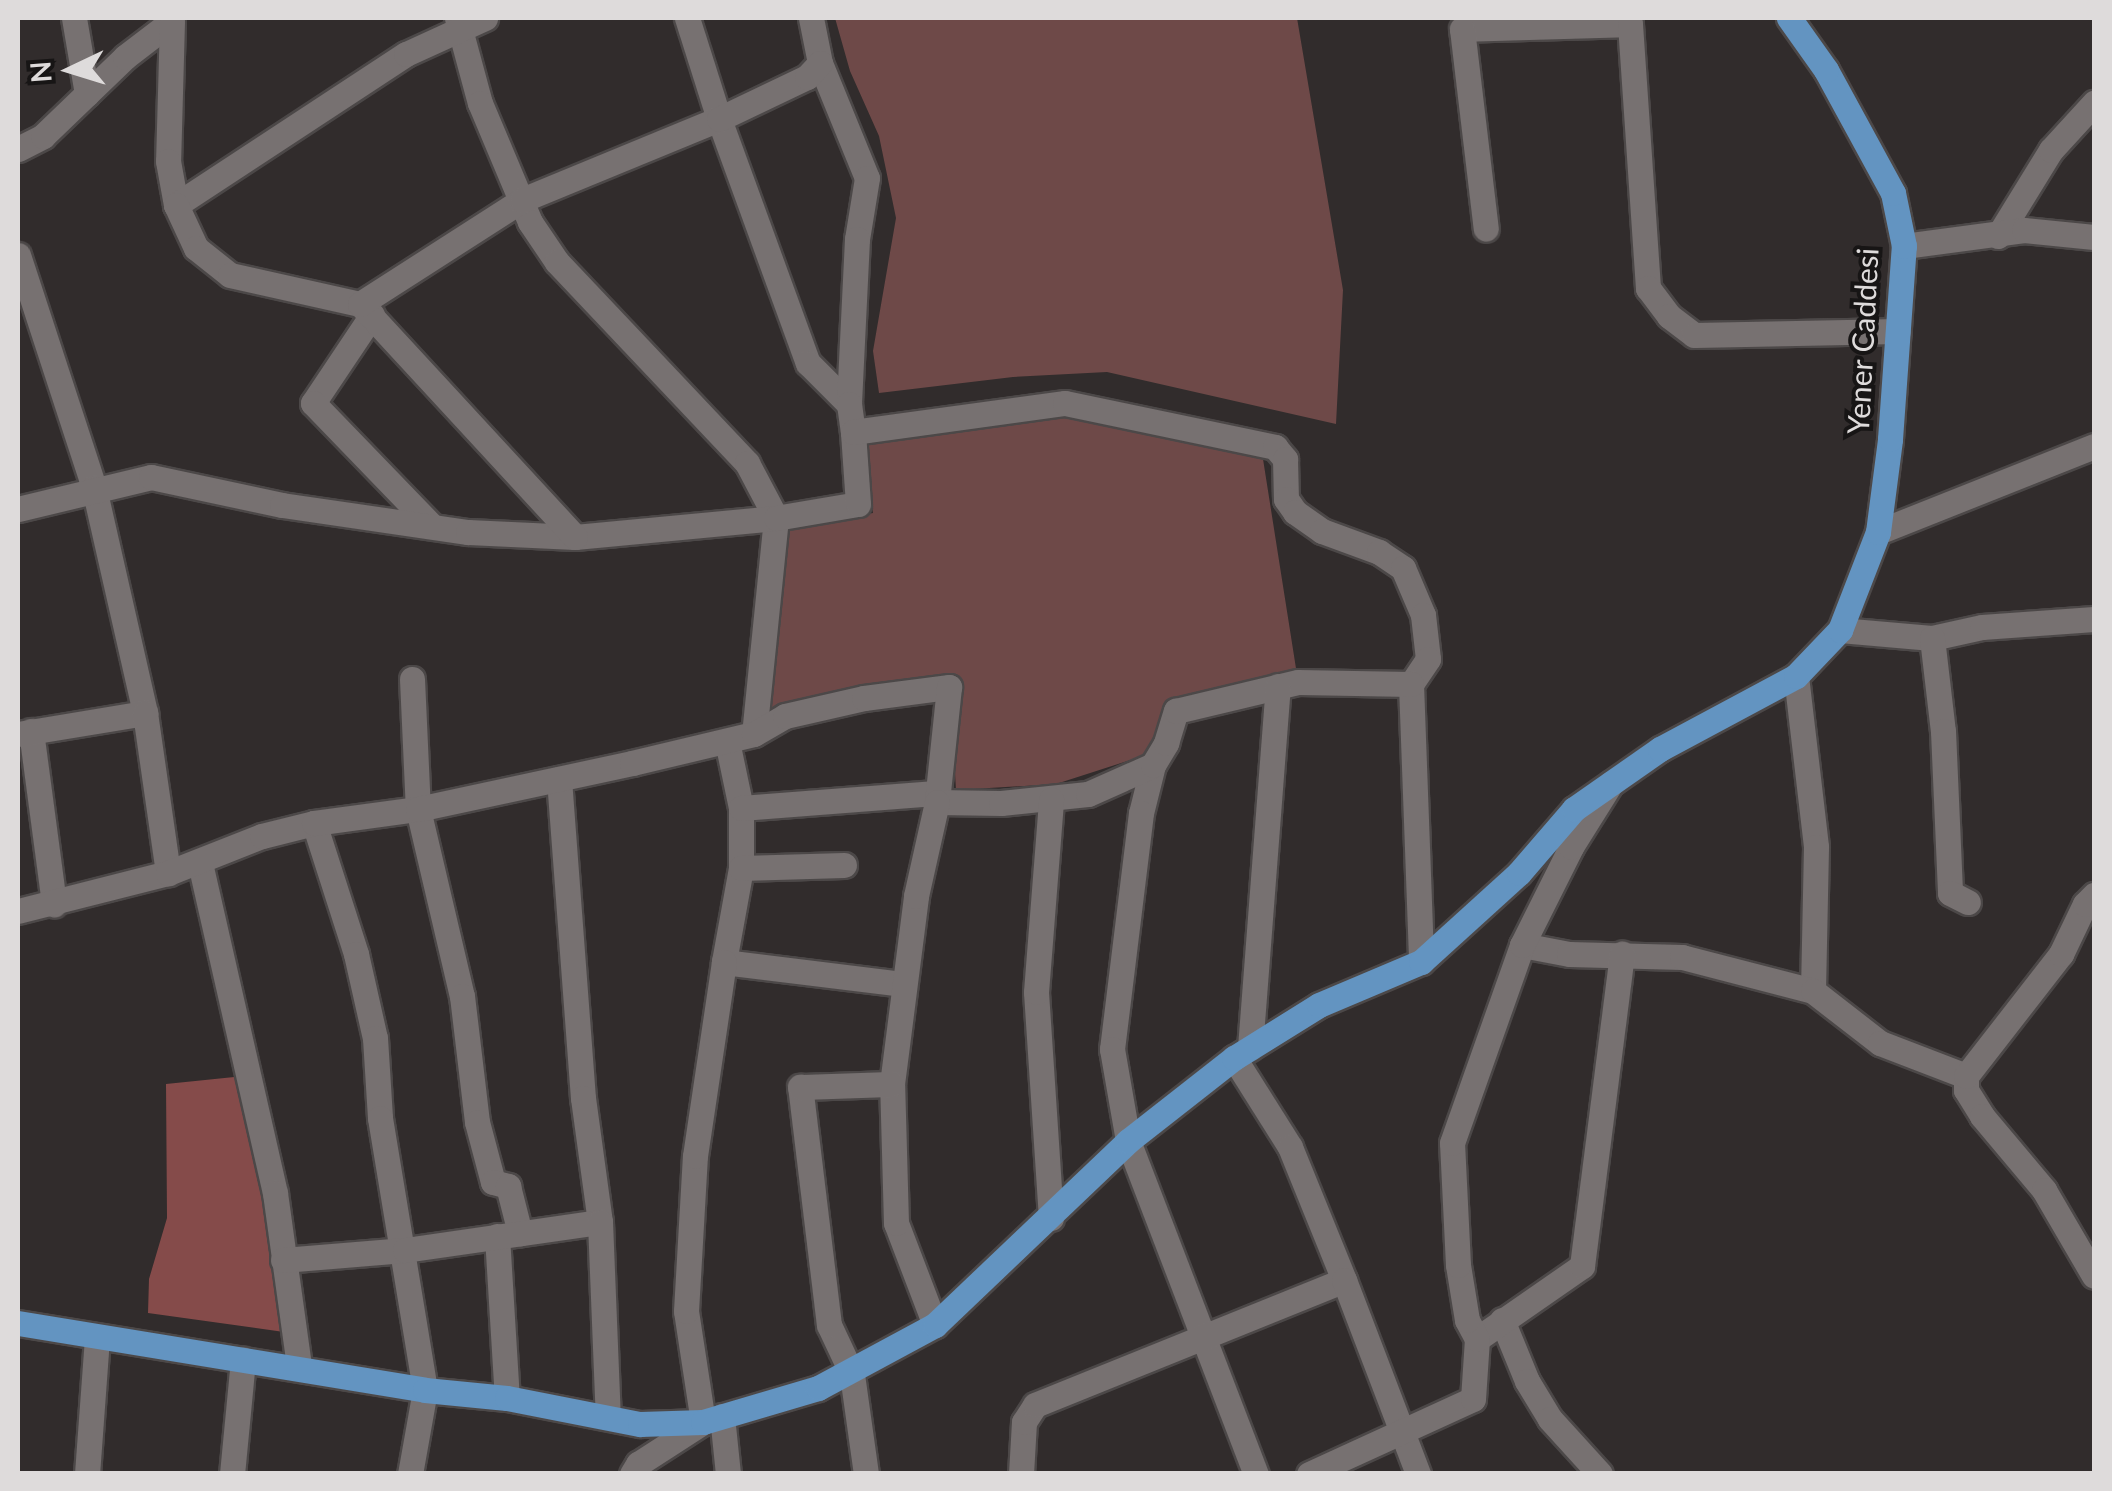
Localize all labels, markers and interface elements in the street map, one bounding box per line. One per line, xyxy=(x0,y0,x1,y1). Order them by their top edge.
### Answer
north arrow xyxy=(20,20,120,120)
text: N xyxy=(22,60,58,84)
street label: Yener Caddesi xyxy=(1839,247,1885,435)

